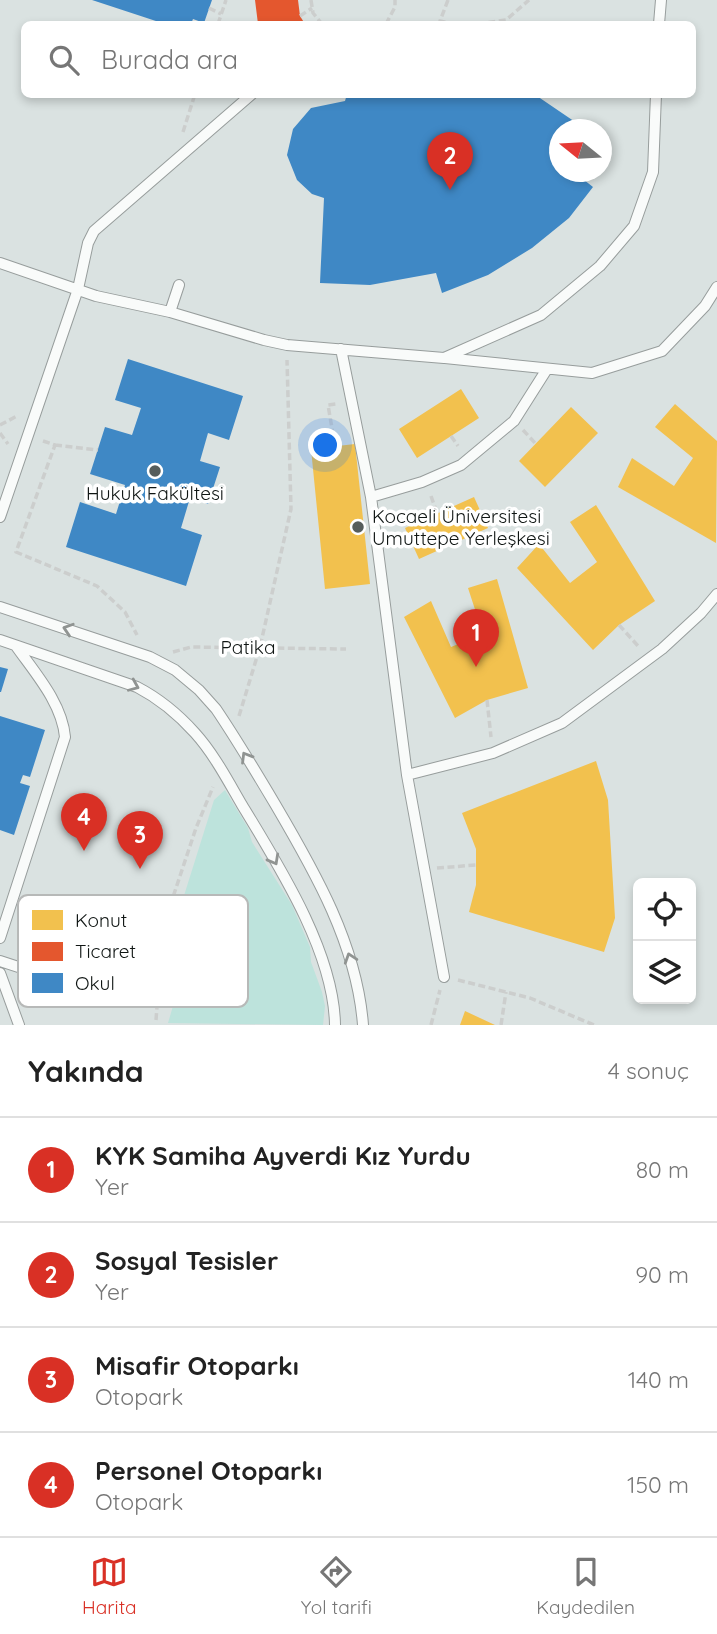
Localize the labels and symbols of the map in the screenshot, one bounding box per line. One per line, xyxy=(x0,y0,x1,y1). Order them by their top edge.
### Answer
north arrow xyxy=(549,119,612,182)
pin: 2 xyxy=(427,132,473,190)
your location xyxy=(308,428,342,462)
marker: Hukuk Fakültesi xyxy=(147,463,163,479)
place label: Hukuk Fakültesi xyxy=(86,481,224,505)
place label: Kocaeli Üniversitesi Umuttepe Yerleşkesi xyxy=(372,504,550,550)
marker: Kocaeli Üniversitesi Umuttepe Yerleşkesi xyxy=(350,519,366,535)
pin: 1 xyxy=(453,609,499,667)
one-way arrow xyxy=(63,623,75,637)
street label: Patika xyxy=(221,635,275,659)
one-way arrow xyxy=(127,678,139,692)
one-way arrow xyxy=(241,751,254,764)
pin: 4 xyxy=(61,793,107,851)
pin: 3 xyxy=(117,811,163,869)
one-way arrow xyxy=(265,853,279,865)
legend xyxy=(18,895,248,1007)
text: Konut xyxy=(75,908,127,932)
text: Ticaret xyxy=(75,939,136,963)
one-way arrow xyxy=(344,953,358,965)
text: Okul xyxy=(75,971,115,995)

